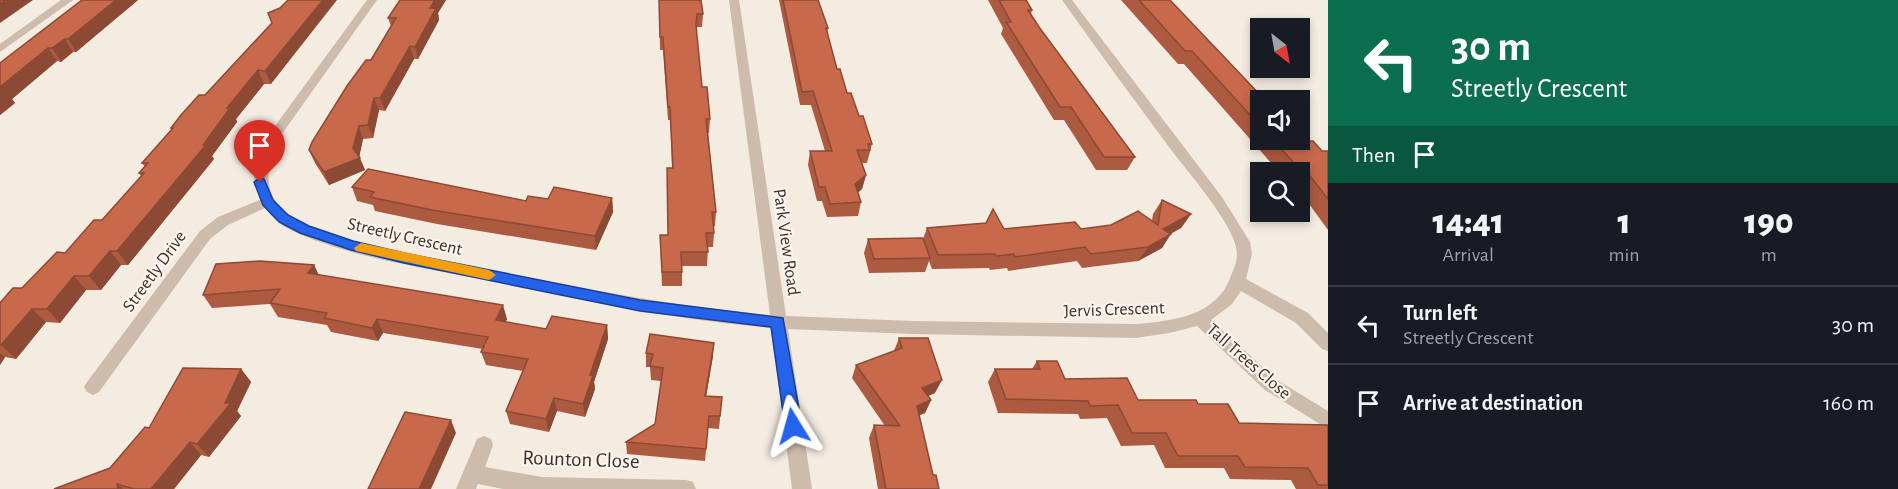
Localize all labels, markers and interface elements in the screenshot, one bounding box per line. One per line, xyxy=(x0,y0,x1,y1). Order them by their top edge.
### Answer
north arrow xyxy=(1250,18,1310,78)
map controls xyxy=(1250,18,1310,222)
icon: left xyxy=(1352,24,1430,102)
text: 30 m xyxy=(1451,26,1531,68)
text: Streetly Crescent xyxy=(1451,75,1627,102)
button: sound xyxy=(1250,90,1310,150)
pin xyxy=(234,120,285,182)
icon: arrive xyxy=(243,129,276,162)
icon: arrive xyxy=(1408,138,1441,171)
text: Then xyxy=(1352,144,1396,166)
button: search xyxy=(1250,162,1310,222)
street label: Park View Road xyxy=(770,188,802,297)
text: 14:41 xyxy=(1432,204,1504,240)
text: 1 xyxy=(1617,204,1631,240)
text: 190 xyxy=(1744,204,1794,240)
street label: Streetly Crescent xyxy=(346,215,464,259)
street label: Streetly Drive xyxy=(120,228,190,315)
text: Arrival xyxy=(1443,245,1494,265)
text: min xyxy=(1609,245,1640,265)
text: m xyxy=(1761,245,1777,265)
street label: Jervis Crescent xyxy=(1063,299,1165,321)
text: Turn left xyxy=(1403,302,1477,324)
icon: left xyxy=(1352,309,1385,342)
text: 30 m xyxy=(1832,314,1874,336)
street label: Tall Trees Close xyxy=(1203,320,1294,403)
text: Streetly Crescent xyxy=(1403,328,1534,348)
icon: arrive xyxy=(1352,387,1385,420)
text: Arrive at destination xyxy=(1403,392,1583,414)
text: 160 m xyxy=(1823,392,1874,414)
position arrow xyxy=(761,394,825,458)
street label: Rounton Close xyxy=(522,447,640,472)

